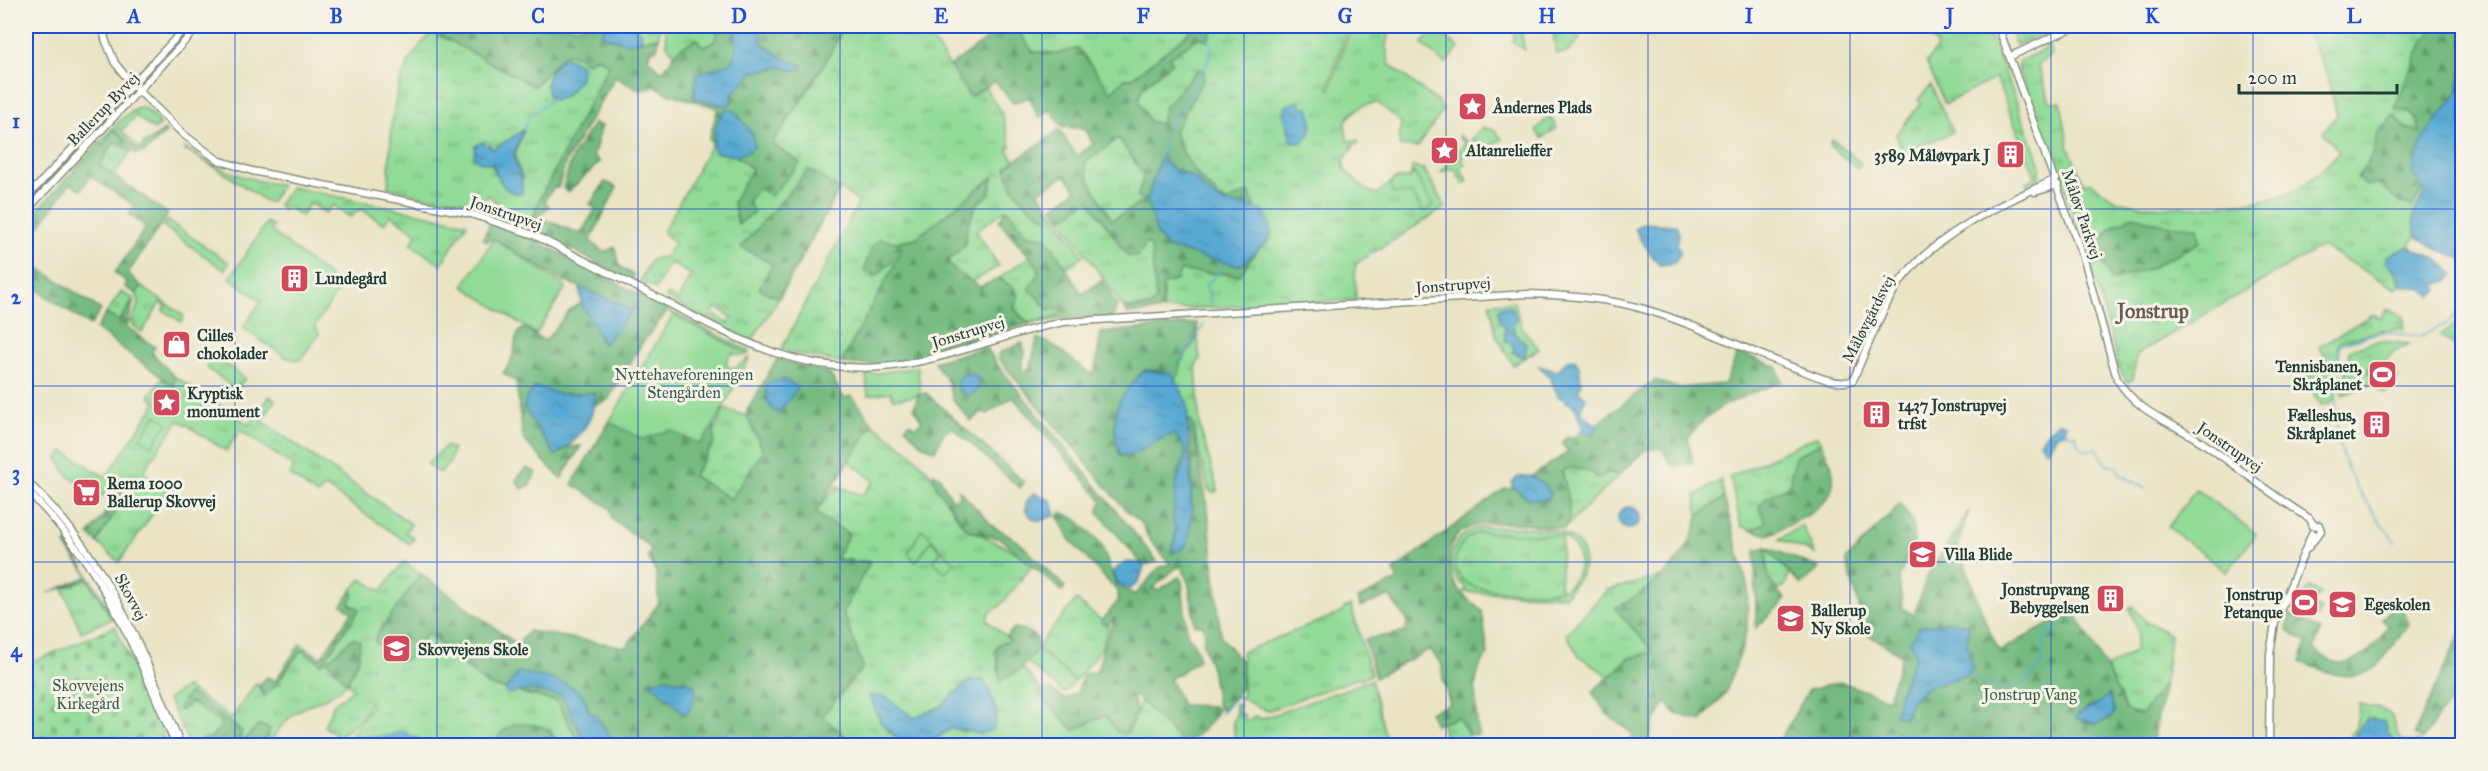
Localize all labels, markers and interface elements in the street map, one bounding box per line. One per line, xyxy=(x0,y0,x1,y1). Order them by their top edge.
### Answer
text: A xyxy=(125,4,141,28)
text: B xyxy=(329,4,343,28)
text: C xyxy=(531,4,545,28)
text: D xyxy=(731,4,747,28)
text: E xyxy=(934,4,949,28)
text: F xyxy=(1136,4,1150,28)
text: G xyxy=(1338,4,1353,28)
text: H xyxy=(1538,4,1556,28)
text: I xyxy=(1745,4,1754,28)
text: J xyxy=(1943,4,1955,30)
text: K xyxy=(2145,4,2160,28)
text: L xyxy=(2347,4,2362,28)
scale bar xyxy=(2239,57,2396,95)
text: 200 m xyxy=(2248,67,2297,89)
street label: Ballerup Byvej xyxy=(63,68,143,150)
place icon: Åndernes Plads xyxy=(1456,91,1488,123)
place label: Åndernes Plads xyxy=(1492,96,1592,117)
text: 1 xyxy=(12,109,20,133)
place icon: Altanrelieffer xyxy=(1429,134,1461,166)
building icon: 3589 Måløvpark J xyxy=(1995,139,2027,171)
place label: Altanrelieffer xyxy=(1465,141,1553,160)
place label: 3589 Måløvpark J xyxy=(1874,146,1991,166)
street label: Måløv Parkvej xyxy=(2058,167,2106,261)
street label: Jonstrupvej xyxy=(465,191,545,235)
building icon: Lundegård xyxy=(278,262,310,294)
place label: Lundegård xyxy=(315,269,388,289)
street label: Måløvgårdsvej xyxy=(1838,272,1899,366)
street label: Jonstrupvej xyxy=(1413,273,1491,298)
text: 2 xyxy=(11,285,22,309)
district label: Jonstrup xyxy=(2114,299,2189,325)
street label: Jonstrupvej xyxy=(927,312,1007,354)
place label: Cilles chokolader xyxy=(197,326,269,363)
shop icon: Cilles chokolader xyxy=(160,328,192,360)
place label: Tennisbanen, Skråplanet xyxy=(2274,357,2362,395)
sports icon: Tennisbanen, Skråplanet xyxy=(2367,359,2399,391)
park label: Nyttehaveforeningen Stengården xyxy=(615,365,754,403)
place label: Kryptisk monument xyxy=(186,384,260,421)
place icon: Kryptisk monument xyxy=(150,386,182,418)
place label: 1437 Jonstrupvej trfst xyxy=(1897,396,2007,433)
building icon: 1437 Jonstrupvej trfst xyxy=(1861,398,1893,430)
place label: Fælleshus, Skråplanet xyxy=(2287,406,2356,444)
building icon: Fælleshus, Skråplanet xyxy=(2361,408,2393,440)
street label: Jonstrupvej xyxy=(2192,417,2266,477)
text: 3 xyxy=(12,461,20,486)
place label: Rema 1000 Ballerup Skovvej xyxy=(107,474,216,512)
supermarket icon: Rema 1000 Ballerup Skovvej xyxy=(70,476,102,508)
school or university icon: Villa Blide xyxy=(1907,538,1939,570)
place label: Villa Blide xyxy=(1943,545,2013,564)
street label: Skovvej xyxy=(111,570,151,624)
place label: Jonstrupvang Bebyggelsen xyxy=(1999,580,2090,618)
building icon: Jonstrupvang Bebyggelsen xyxy=(2094,582,2126,614)
place label: Jonstrup Petanque xyxy=(2224,585,2283,623)
sports icon: Jonstrup Petanque xyxy=(2288,587,2320,619)
school or university icon: Egeskolen xyxy=(2327,588,2359,620)
place label: Egeskolen xyxy=(2364,595,2431,615)
place label: Ballerup Ny Skole xyxy=(1811,601,1871,639)
school or university icon: Ballerup Ny Skole xyxy=(1774,603,1806,635)
school or university icon: Skovvejens Skole xyxy=(381,633,413,665)
text: 4 xyxy=(10,638,22,663)
place label: Skovvejens Skole xyxy=(418,640,529,660)
park label: Skovvejens Kirkegård xyxy=(52,676,124,714)
park label: Jonstrup Vang xyxy=(1981,685,2077,705)

